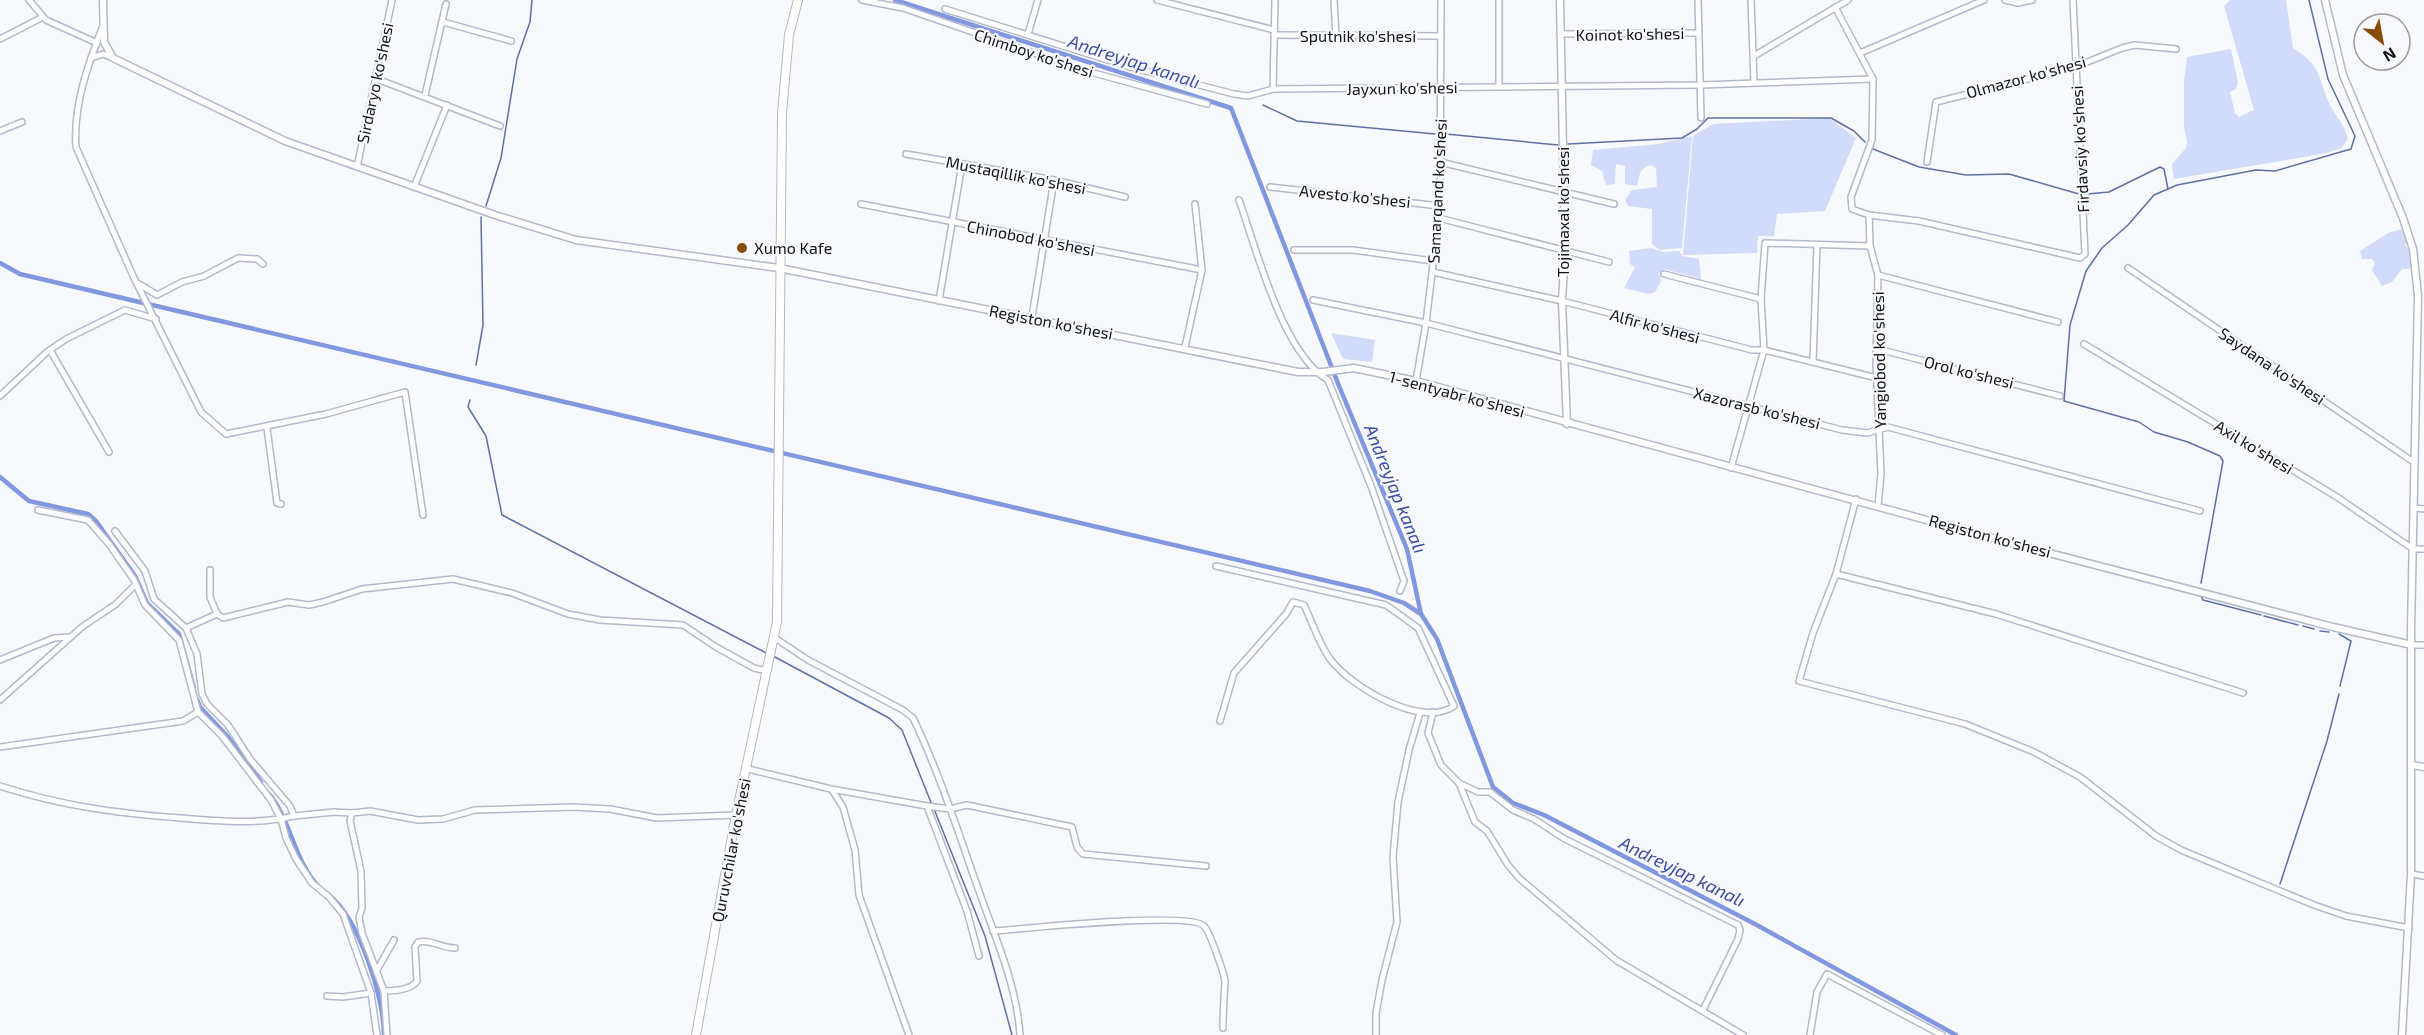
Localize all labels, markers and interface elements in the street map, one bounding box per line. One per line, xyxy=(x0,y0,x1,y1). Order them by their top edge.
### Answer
north arrow xyxy=(2352,12,2412,72)
street label: Sirdaryo ko'shesi xyxy=(352,21,397,145)
street label: Koinot ko'shesi xyxy=(1576,23,1684,44)
street label: Chimboy ko'shesi xyxy=(972,24,1096,81)
street label: Sputnik ko'shesi xyxy=(1300,26,1416,45)
water label: Andreyjap kanalı xyxy=(1065,29,1203,93)
text: N xyxy=(2380,44,2400,66)
street label: Olmazor ko'shesi xyxy=(1964,51,2088,102)
street label: Jayxun ko'shesi xyxy=(1346,77,1458,98)
street label: Firdavsiy ko'shesi xyxy=(2067,85,2092,213)
street label: Samarqand ko'shesi xyxy=(1423,118,1450,264)
street label: Tojimaxal ko'shesi xyxy=(1553,147,1573,277)
street label: Mustaqillik ko'shesi xyxy=(944,152,1088,197)
street label: Avesto ko'shesi xyxy=(1299,180,1412,211)
street label: Chinobod ko'shesi xyxy=(966,216,1097,259)
place label: Xumo Kafe xyxy=(754,238,832,257)
marker: Xumo Kafe xyxy=(735,241,749,255)
street label: Yangiobod ko'shesi xyxy=(1868,291,1889,429)
street label: Registon ko'shesi xyxy=(988,300,1115,343)
street label: Alfir ko'shesi xyxy=(1608,304,1702,347)
street label: Saydana ko'shesi xyxy=(2216,323,2329,408)
street label: Orol ko'shesi xyxy=(1922,351,2016,392)
street label: 1-sentyabr ko'shesi xyxy=(1387,366,1527,421)
street label: Xazorasb ko'shesi xyxy=(1692,383,1822,432)
street label: Axil ko'shesi xyxy=(2211,416,2297,477)
water label: Andreyjap kanalı xyxy=(1360,420,1432,556)
street label: Registon ko'shesi xyxy=(1927,510,2053,561)
street label: Quruvchilar ko'shesi xyxy=(707,776,755,924)
water label: Andreyjap kanalı xyxy=(1615,831,1749,911)

